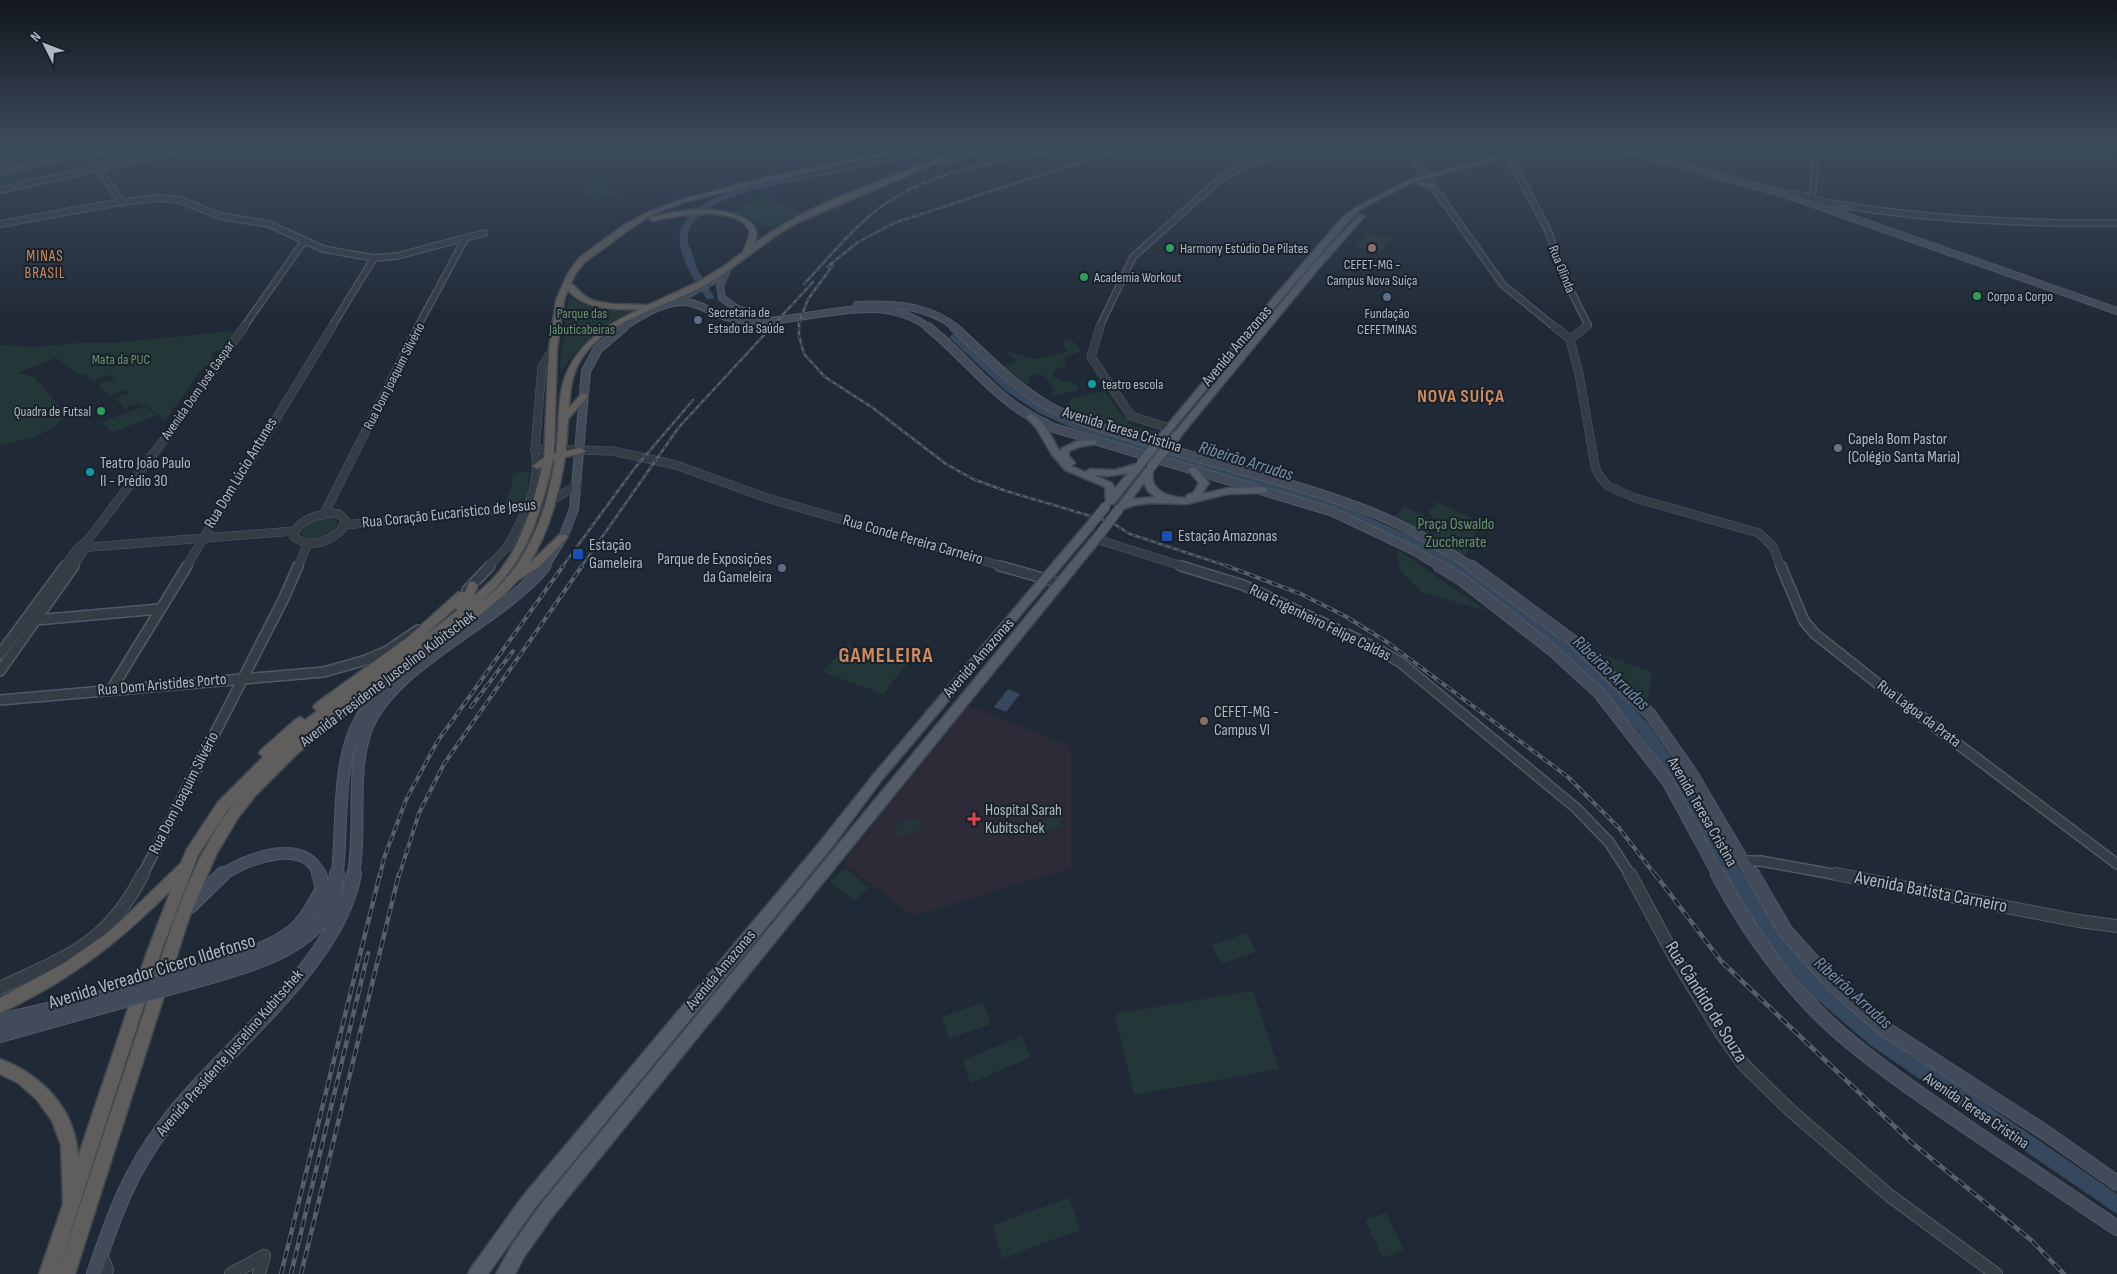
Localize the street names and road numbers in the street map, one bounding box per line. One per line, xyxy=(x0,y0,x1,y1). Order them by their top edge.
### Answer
street label: Rua Olinda xyxy=(1545,243,1579,295)
street label: Avenida Amazonas xyxy=(1197,302,1276,391)
street label: Rua Dom Joaquim Silvério xyxy=(360,319,428,432)
street label: Avenida Dom José Gaspar xyxy=(157,337,238,444)
street label: Avenida Teresa Cristina xyxy=(1059,403,1184,457)
street label: Rua Dom Lúcio Antunes xyxy=(200,414,282,532)
street label: Rua Coração Eucarístico de Jesus xyxy=(361,495,537,533)
street label: Rua Conde Pereira Carneiro xyxy=(841,511,985,569)
street label: Rua Engenheiro Felipe Caldas xyxy=(1246,580,1394,666)
street label: Avenida Presidente Juscelino Kubitschek xyxy=(296,607,480,752)
street label: Avenida Amazonas xyxy=(939,614,1019,702)
street label: Rua Dom Aristides Porto xyxy=(97,670,227,700)
street label: Rua Lagoa da Prata xyxy=(1873,676,1965,752)
street label: Rua Dom Joaquim Silvério xyxy=(145,729,223,857)
street label: Avenida Teresa Cristina xyxy=(1662,753,1741,870)
street label: Avenida Batista Carneiro xyxy=(1852,866,2009,918)
street label: Avenida Amazonas xyxy=(681,926,760,1015)
street label: Avenida Vereador Cícero Ildefonso xyxy=(45,930,258,1015)
street label: Rua Cândido de Souza xyxy=(1660,937,1752,1067)
street label: Avenida Presidente Juscelino Kubitschek xyxy=(152,966,308,1141)
street label: Avenida Teresa Cristina xyxy=(1919,1068,2032,1153)

